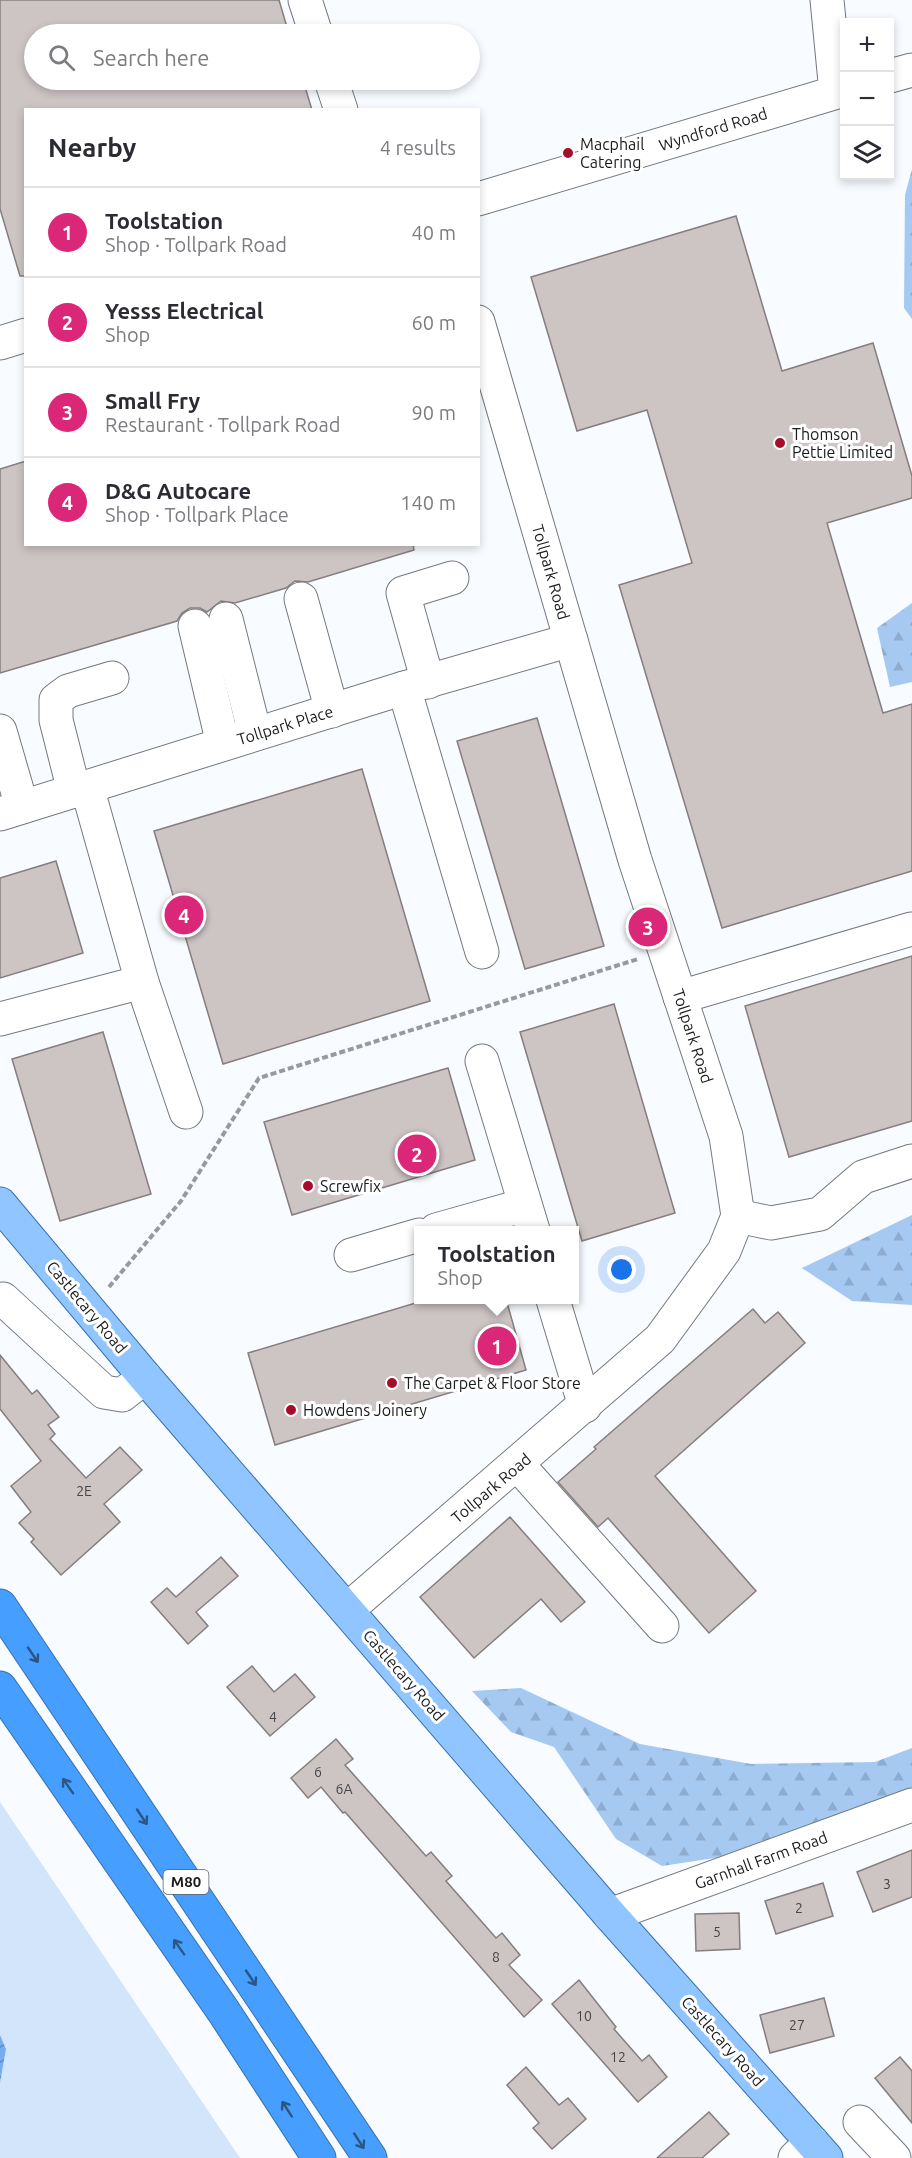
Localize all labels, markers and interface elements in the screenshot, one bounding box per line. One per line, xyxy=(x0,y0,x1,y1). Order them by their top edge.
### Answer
map controls xyxy=(840,18,894,180)
button: + xyxy=(840,18,894,72)
search box xyxy=(24,24,480,90)
icon: search xyxy=(45,41,78,74)
text: Search here xyxy=(93,45,209,70)
button: − xyxy=(840,72,894,126)
street label: Wyndford Road xyxy=(657,104,769,154)
button: layers xyxy=(840,126,894,180)
text: Nearby xyxy=(48,133,136,162)
place label: Macphail Catering xyxy=(580,135,644,171)
text: 4 results xyxy=(380,136,456,159)
marker: Macphail Catering xyxy=(561,146,575,160)
text: Toolstation xyxy=(105,208,223,233)
text: 1 xyxy=(62,221,73,244)
text: 40 m xyxy=(412,221,456,244)
text: Shop · Tollpark Road xyxy=(105,233,287,256)
text: Yesss Electrical xyxy=(105,298,263,323)
text: 2 xyxy=(62,311,73,334)
text: 60 m xyxy=(412,311,456,334)
text: Shop xyxy=(105,323,150,346)
text: Small Fry xyxy=(105,388,200,413)
text: 3 xyxy=(62,401,73,424)
text: 90 m xyxy=(412,401,456,424)
text: Restaurant · Tollpark Road xyxy=(105,413,341,436)
place label: Thomson Pettie Limited xyxy=(792,425,893,461)
marker: Thomson Pettie Limited xyxy=(773,436,787,450)
text: D&G Autocare xyxy=(105,478,251,503)
text: 4 xyxy=(62,491,73,514)
text: 140 m xyxy=(400,491,456,514)
text: Shop · Tollpark Place xyxy=(105,503,289,526)
street label: Tollpark Road xyxy=(529,522,573,622)
street label: Tollpark Place xyxy=(235,702,335,748)
pin: 4 xyxy=(164,892,204,938)
pin: 3 xyxy=(628,904,668,950)
street label: Tollpark Road xyxy=(669,987,717,1085)
pin: 2 xyxy=(398,1132,436,1176)
place label: Screwfix xyxy=(320,1177,381,1195)
marker: Screwfix xyxy=(301,1179,315,1193)
popup xyxy=(414,1226,579,1304)
text: Toolstation xyxy=(437,1241,556,1266)
your location xyxy=(607,1255,636,1284)
street label: Castlecary Road xyxy=(43,1257,131,1357)
text: Shop xyxy=(437,1266,483,1289)
pin: 1 xyxy=(478,1324,516,1368)
place label: The Carpet & Floor Store xyxy=(404,1374,581,1392)
marker: The Carpet & Floor Store xyxy=(385,1376,399,1390)
place label: Howdens Joinery xyxy=(303,1401,427,1419)
marker: Howdens Joinery xyxy=(284,1403,298,1417)
street label: Tollpark Road xyxy=(448,1450,534,1526)
house number: 2E xyxy=(76,1483,92,1499)
street label: Castlecary Road xyxy=(360,1626,448,1724)
one-way arrow xyxy=(27,1646,39,1663)
house number: 4 xyxy=(269,1709,277,1725)
house number: 6 xyxy=(314,1764,322,1780)
one-way arrow xyxy=(62,1779,74,1795)
house number: 6A xyxy=(336,1781,353,1797)
one-way arrow xyxy=(136,1808,148,1824)
street label: Garnhall Farm Road xyxy=(692,1828,830,1892)
road number: M80 xyxy=(164,1870,208,1894)
house number: 3 xyxy=(883,1876,891,1892)
house number: 2 xyxy=(795,1900,803,1916)
house number: 5 xyxy=(713,1924,721,1940)
one-way arrow xyxy=(173,1939,185,1956)
house number: 8 xyxy=(492,1949,500,1965)
one-way arrow xyxy=(245,1970,257,1986)
street label: Castlecary Road xyxy=(678,1992,768,2090)
house number: 10 xyxy=(576,2008,592,2024)
house number: 27 xyxy=(789,2017,805,2033)
house number: 12 xyxy=(610,2049,626,2065)
one-way arrow xyxy=(281,2101,293,2118)
one-way arrow xyxy=(352,2132,365,2149)

